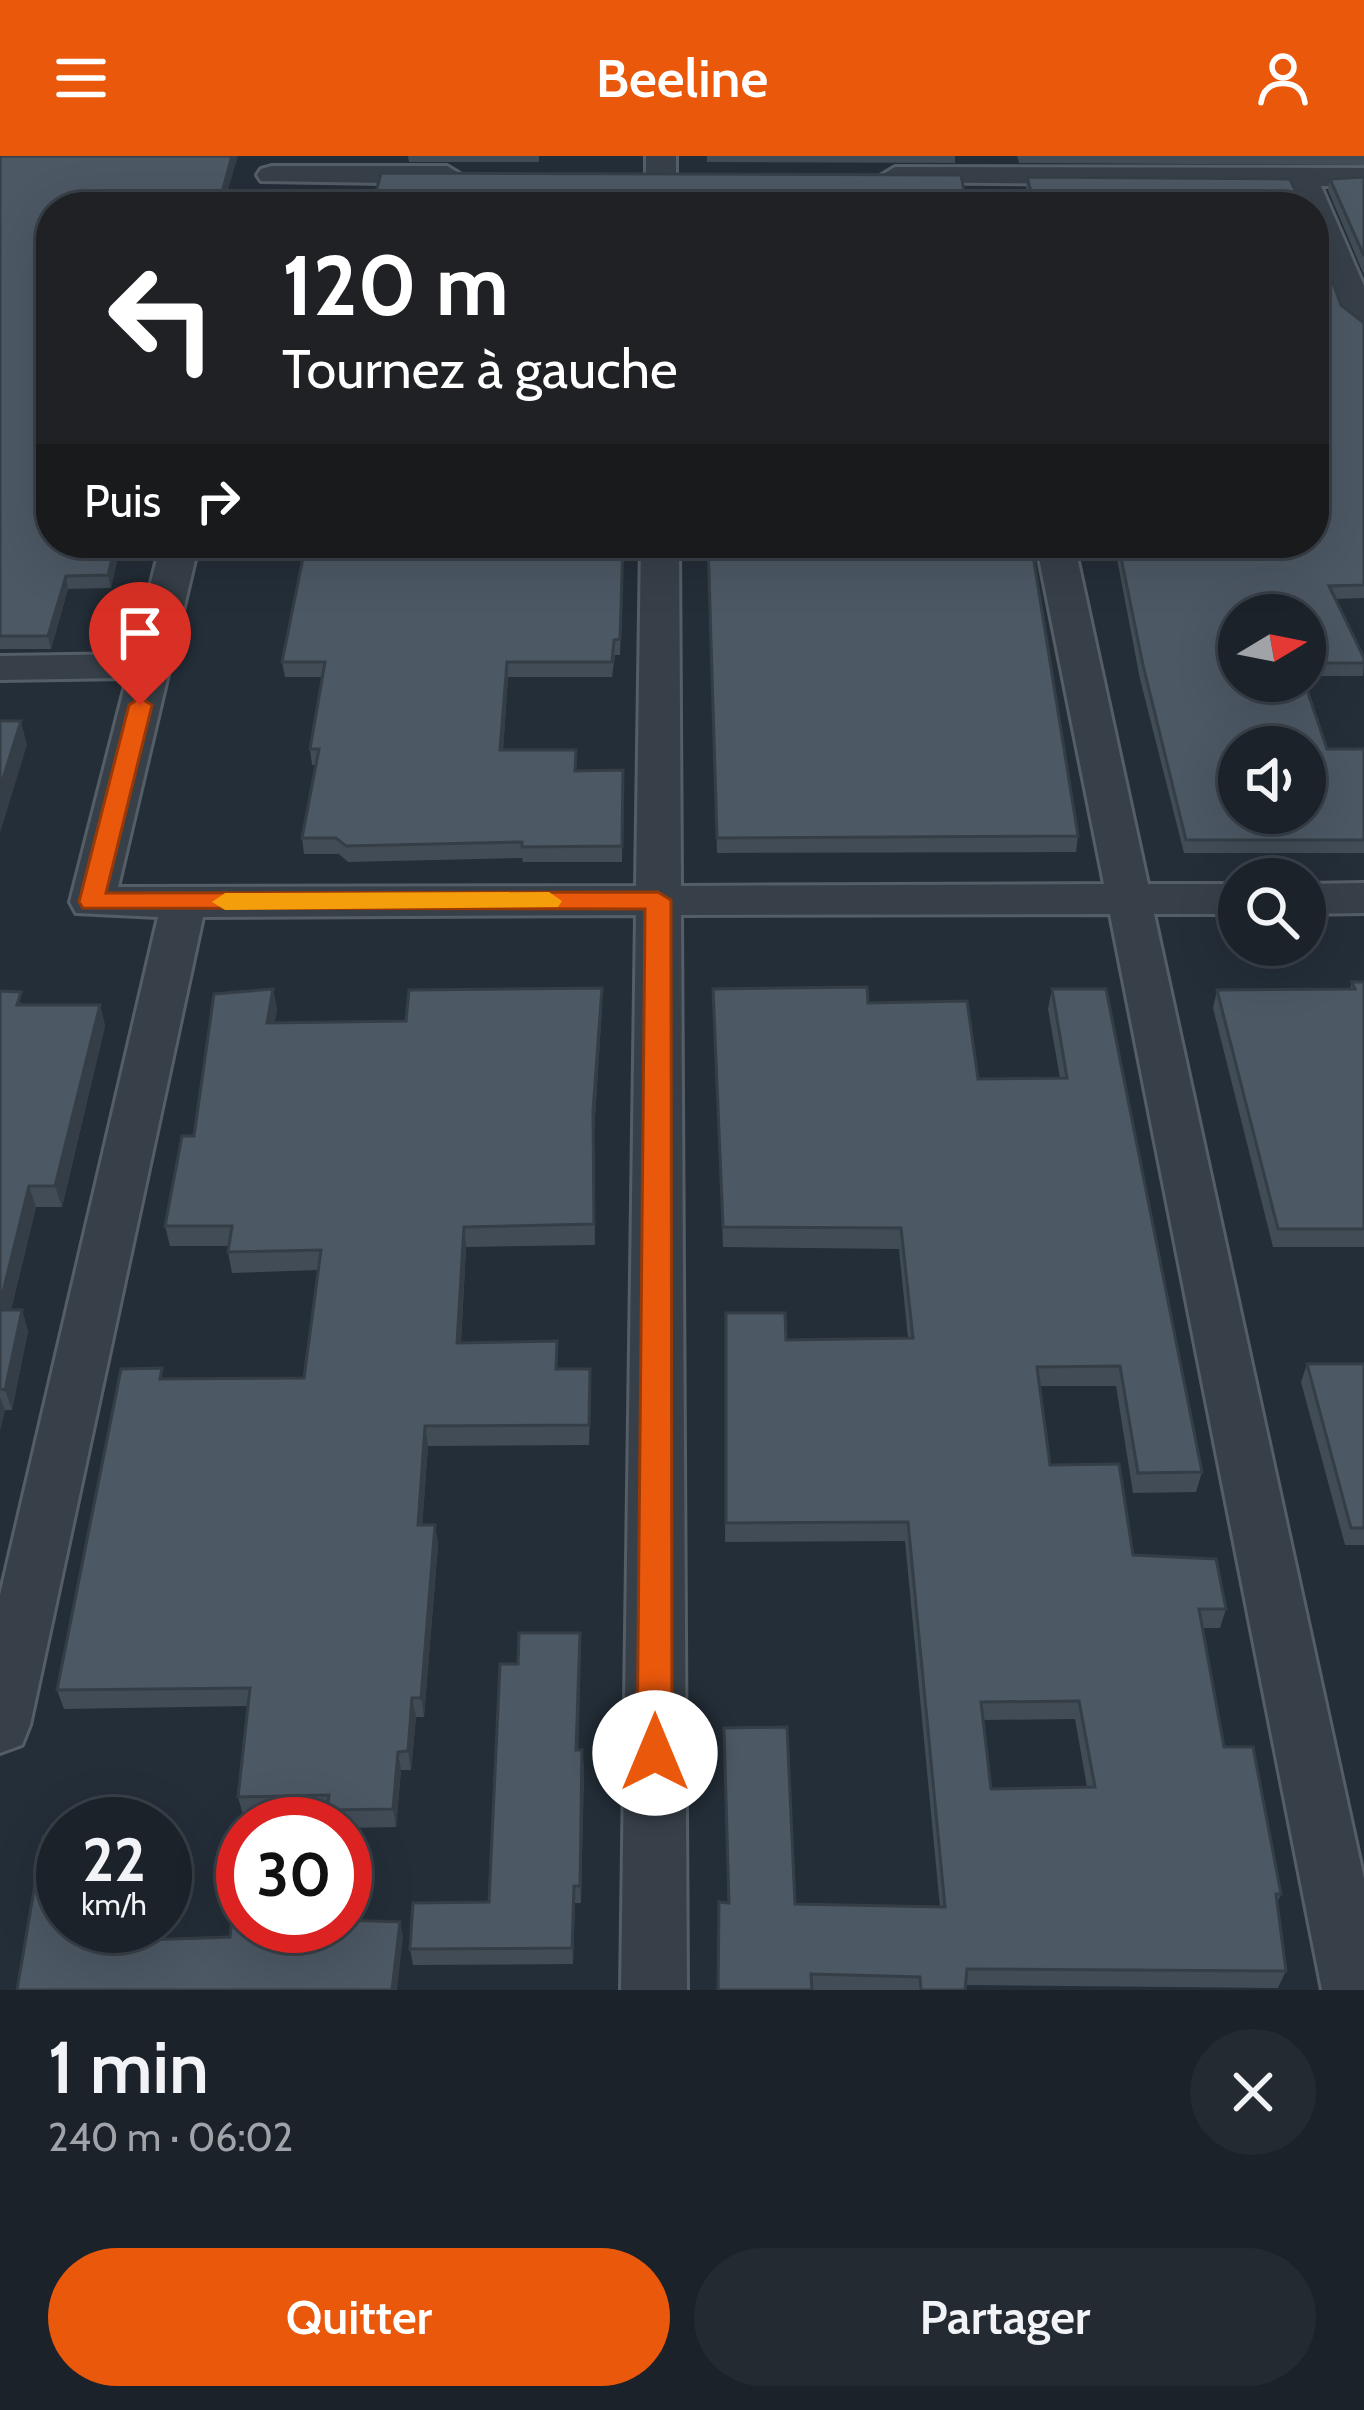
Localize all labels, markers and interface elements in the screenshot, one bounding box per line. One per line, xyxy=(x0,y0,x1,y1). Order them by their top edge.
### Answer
icon: menu xyxy=(48,45,114,111)
text: Beeline xyxy=(596,45,768,111)
icon: person xyxy=(1250,45,1316,111)
text: 120 m xyxy=(282,234,509,336)
icon: left xyxy=(84,240,240,396)
text: Tournez à gauche xyxy=(282,336,678,402)
icon: right xyxy=(185,468,251,534)
text: Puis xyxy=(84,474,161,528)
pin xyxy=(89,582,191,705)
north arrow xyxy=(1218,594,1326,702)
map controls xyxy=(1218,594,1326,966)
icon: arrive xyxy=(107,600,173,666)
button: sound xyxy=(1218,726,1326,834)
button: search xyxy=(1218,858,1326,966)
position arrow xyxy=(592,1690,718,1816)
speed limit sign: 30 xyxy=(216,1797,372,1953)
text: 22 xyxy=(82,1823,146,1896)
text: km/h xyxy=(81,1886,147,1923)
text: 1 min xyxy=(48,2024,209,2111)
button: close xyxy=(1190,2029,1316,2155)
text: 240 m · 06:02 xyxy=(48,2113,293,2161)
button: Quitter xyxy=(48,2248,670,2386)
button: Partager xyxy=(694,2248,1316,2386)

